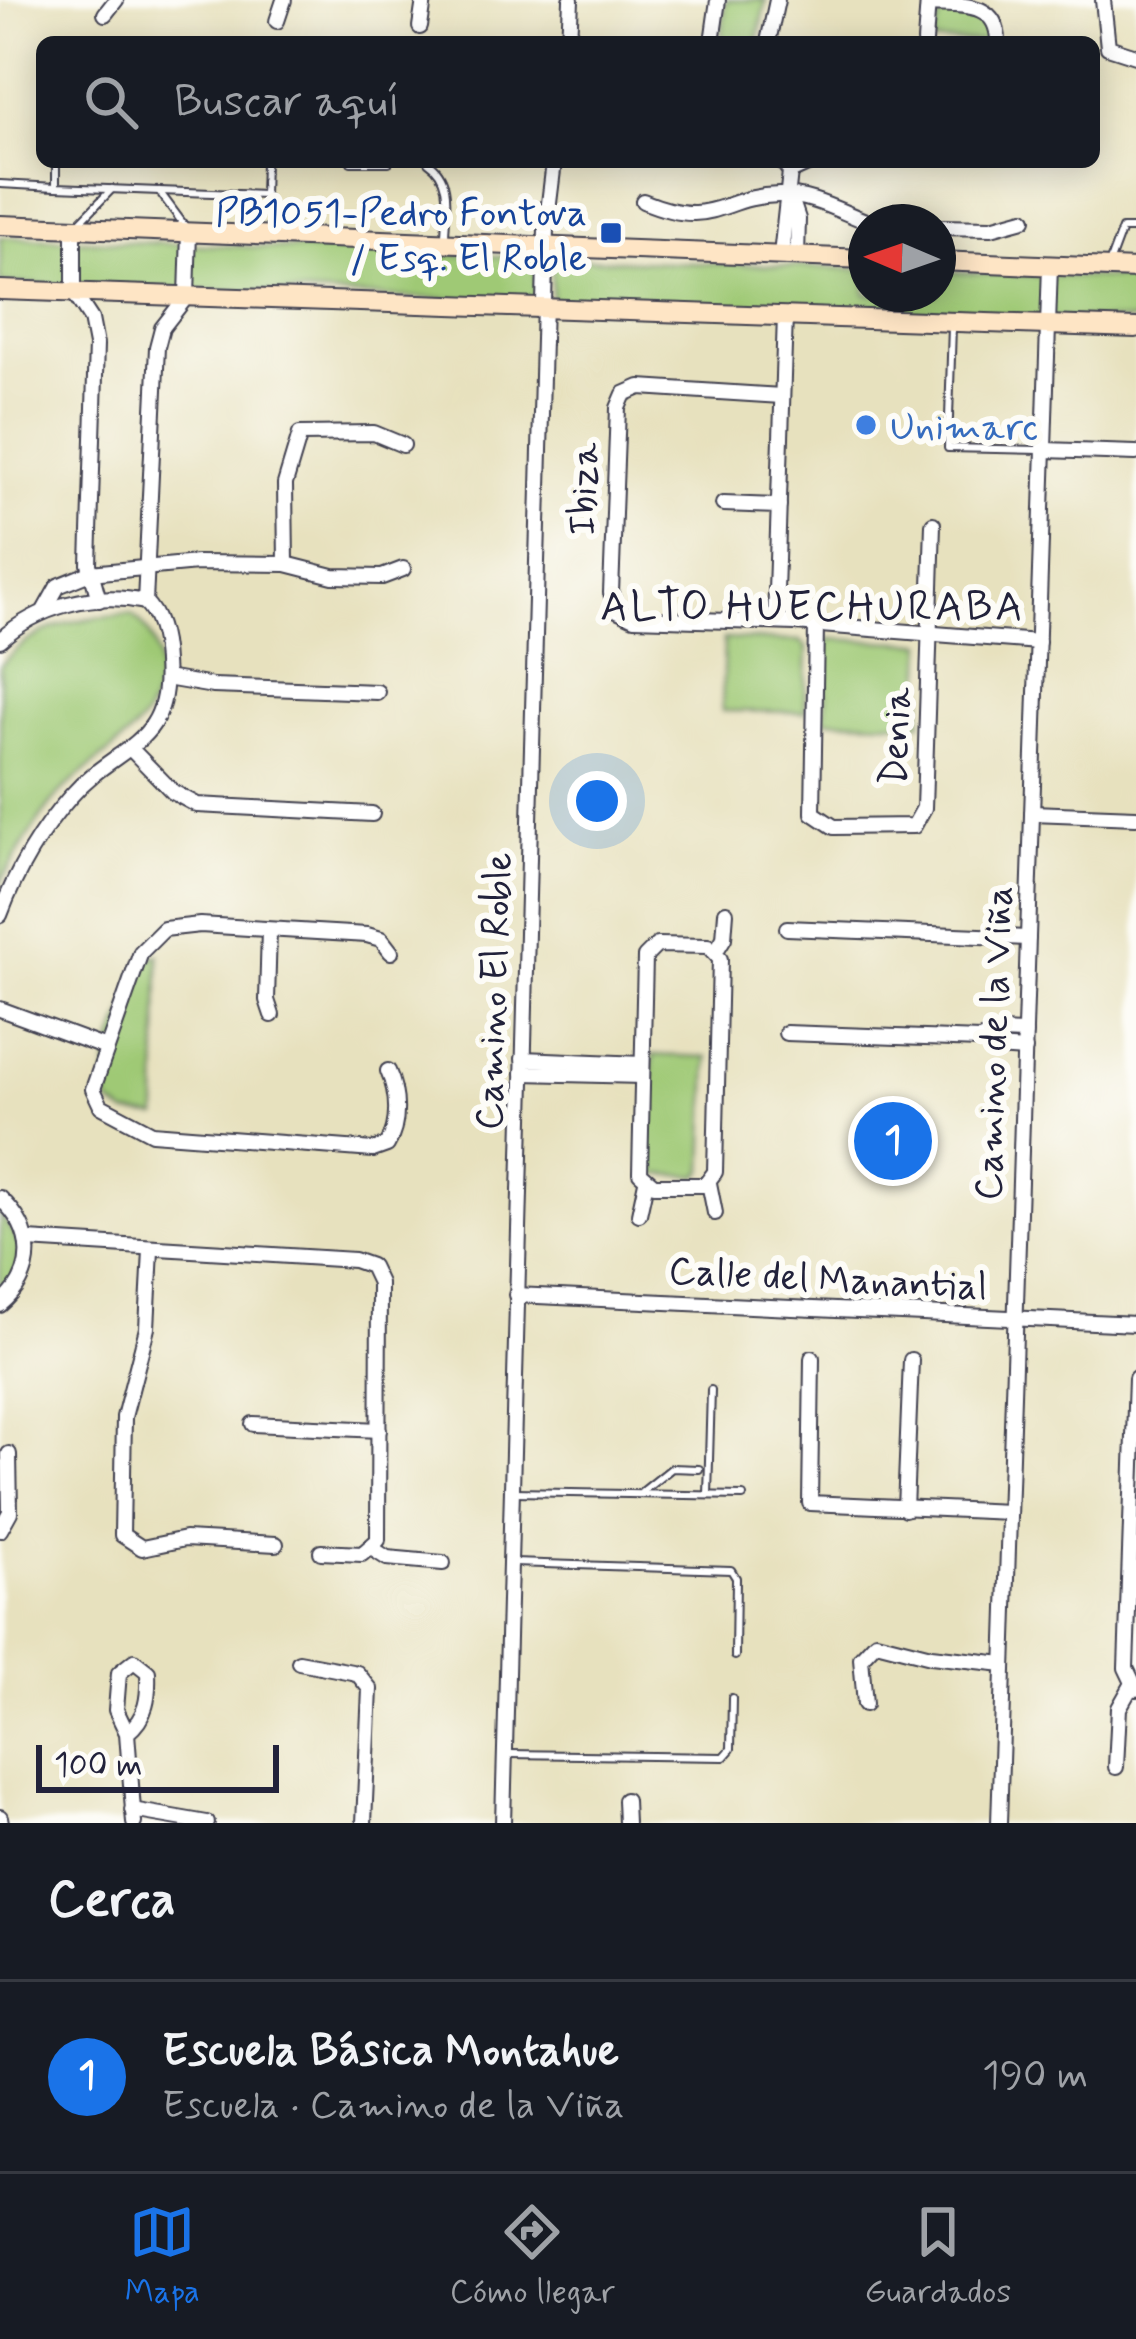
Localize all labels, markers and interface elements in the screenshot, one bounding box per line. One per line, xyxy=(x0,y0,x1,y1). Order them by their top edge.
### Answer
search box xyxy=(36,36,1100,168)
icon: search xyxy=(78,69,144,135)
text: Buscar aquí xyxy=(174,73,400,132)
place label: PB1051-Pedro Fontova / Esq. El Roble xyxy=(215,189,587,285)
north arrow xyxy=(848,204,956,312)
marker: PB1051-Pedro Fontova / Esq. El Roble xyxy=(598,220,624,246)
place label: Unimarc xyxy=(890,403,1038,454)
marker: Unimarc xyxy=(853,412,879,438)
street label: Ibiza xyxy=(558,441,613,537)
district label: ALTO HUECHURABA xyxy=(600,581,1026,636)
street label: Denia xyxy=(869,685,926,787)
your location xyxy=(567,771,627,831)
street label: Camino El Roble xyxy=(465,851,526,1131)
street label: Camino de la Viña xyxy=(965,885,1026,1201)
pin: 1 xyxy=(854,1096,932,1186)
street label: Calle del Manantial xyxy=(667,1247,988,1314)
scale bar xyxy=(36,1739,279,1792)
text: 100 m xyxy=(54,1744,143,1788)
text: Cerca xyxy=(48,1868,176,1934)
text: Escuela Básica Montahue xyxy=(162,2022,619,2081)
text: 1 xyxy=(78,2051,96,2102)
text: 190 m xyxy=(982,2051,1088,2102)
text: Escuela · Camino de la Viña xyxy=(162,2081,624,2132)
tab: Mapa xyxy=(125,2199,200,2315)
tab: Cómo llegar xyxy=(450,2199,615,2315)
tab: Guardados xyxy=(864,2199,1011,2315)

